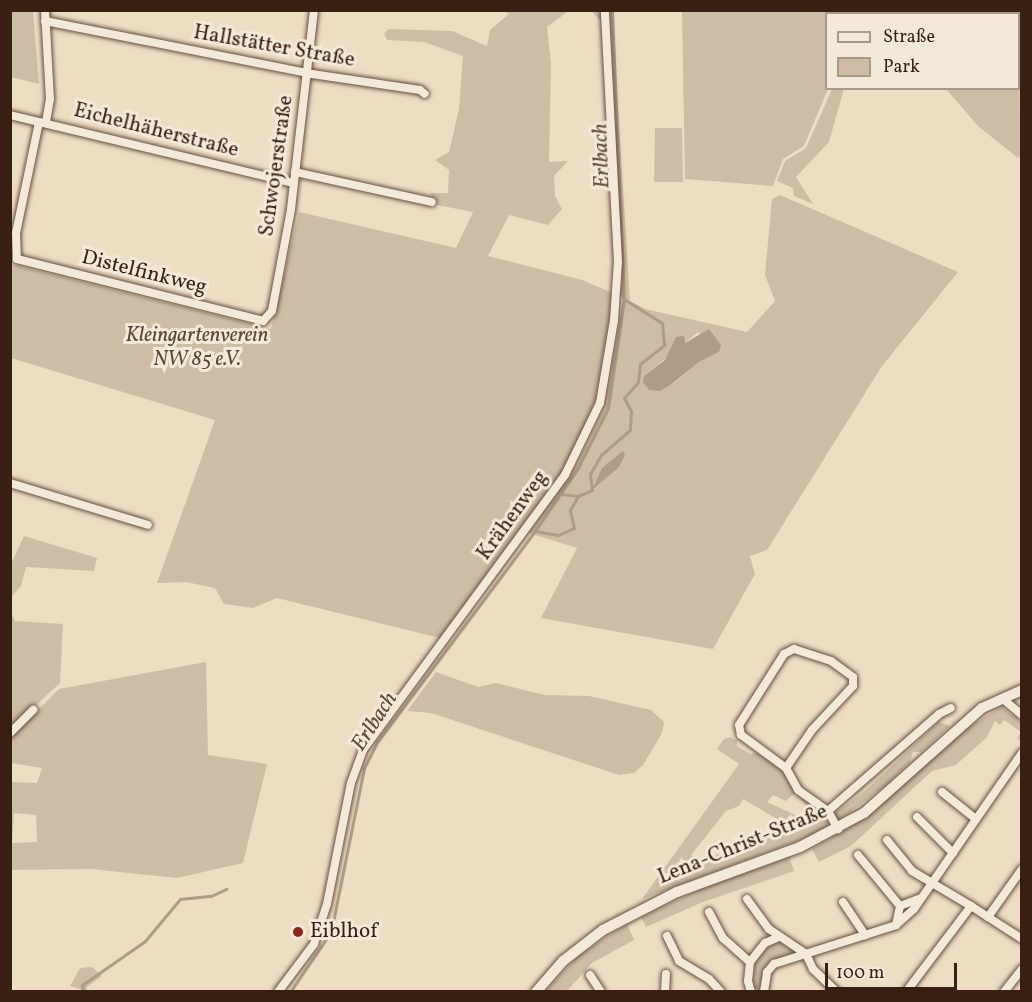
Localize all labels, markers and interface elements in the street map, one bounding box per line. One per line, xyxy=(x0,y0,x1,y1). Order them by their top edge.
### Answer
legend xyxy=(825,12,1020,90)
street label: Hallstätter Straße xyxy=(191,20,357,74)
text: Straße xyxy=(883,25,935,50)
text: Park xyxy=(883,55,920,80)
street label: Schwojerstraße xyxy=(255,94,299,238)
street label: Eichelhäherstraße xyxy=(71,98,241,164)
water label: Erlbach xyxy=(588,123,616,189)
street label: Distelfinkweg xyxy=(79,245,209,301)
park label: Kleingartenverein NW 85 e.V. xyxy=(126,323,268,373)
street label: Krähenweg xyxy=(472,466,554,566)
water label: Erlbach xyxy=(346,687,404,757)
street label: Lena-Christ-Straße xyxy=(654,799,832,891)
place label: Eiblhof xyxy=(310,919,377,945)
marker: Eiblhof xyxy=(291,925,305,939)
scale bar xyxy=(828,951,960,989)
text: 100 m xyxy=(836,961,885,986)

